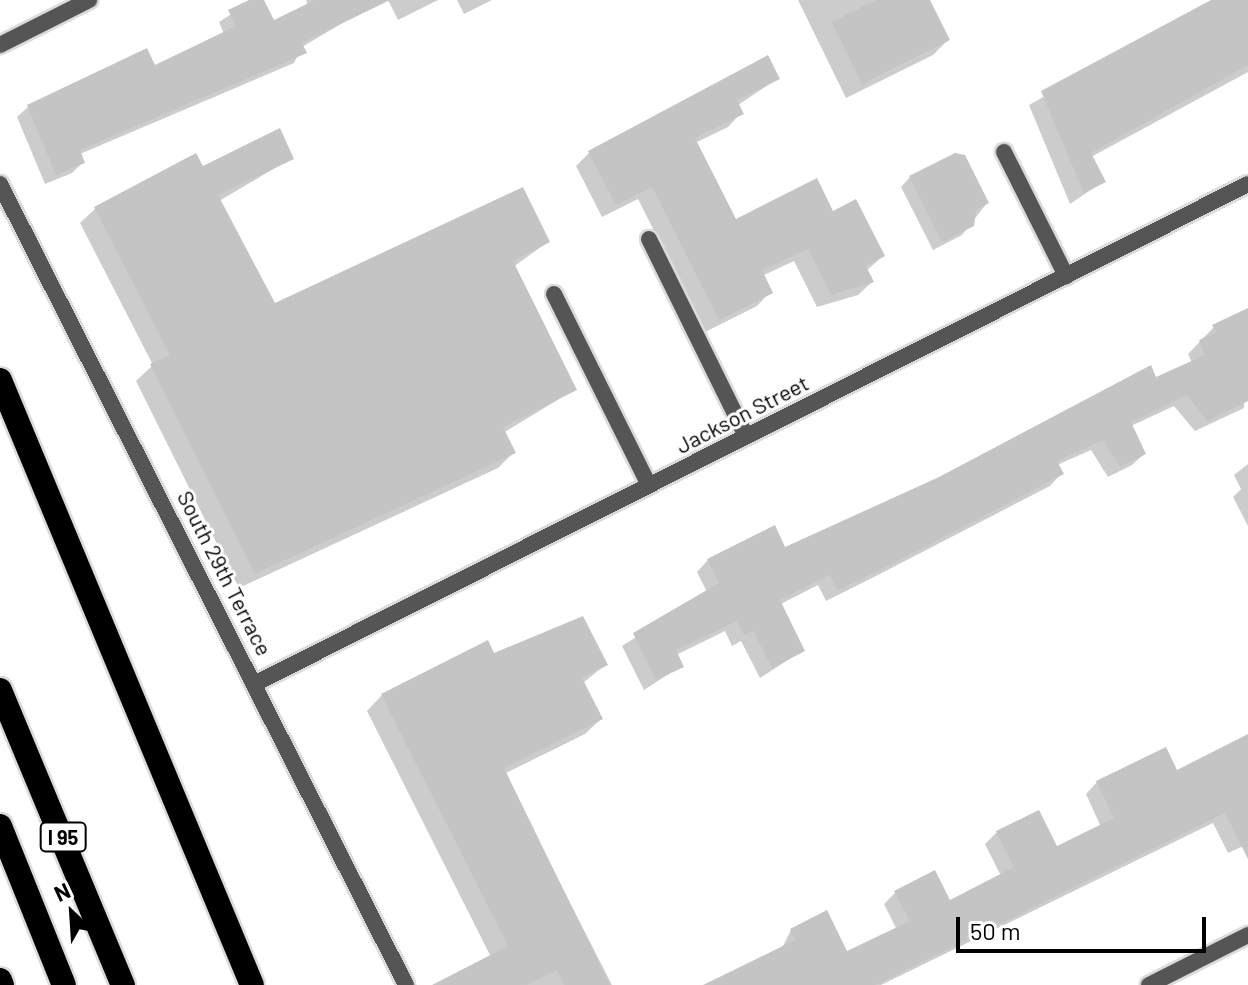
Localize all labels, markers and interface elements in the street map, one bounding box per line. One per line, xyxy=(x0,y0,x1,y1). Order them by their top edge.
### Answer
street label: Jackson Street xyxy=(671,369,813,459)
street label: South 29th Terrace xyxy=(172,486,278,660)
road number: I 95 xyxy=(39,821,87,853)
north arrow xyxy=(32,873,112,953)
text: N xyxy=(50,876,74,906)
scale bar xyxy=(960,901,1210,951)
text: 50 m xyxy=(970,916,1021,945)

